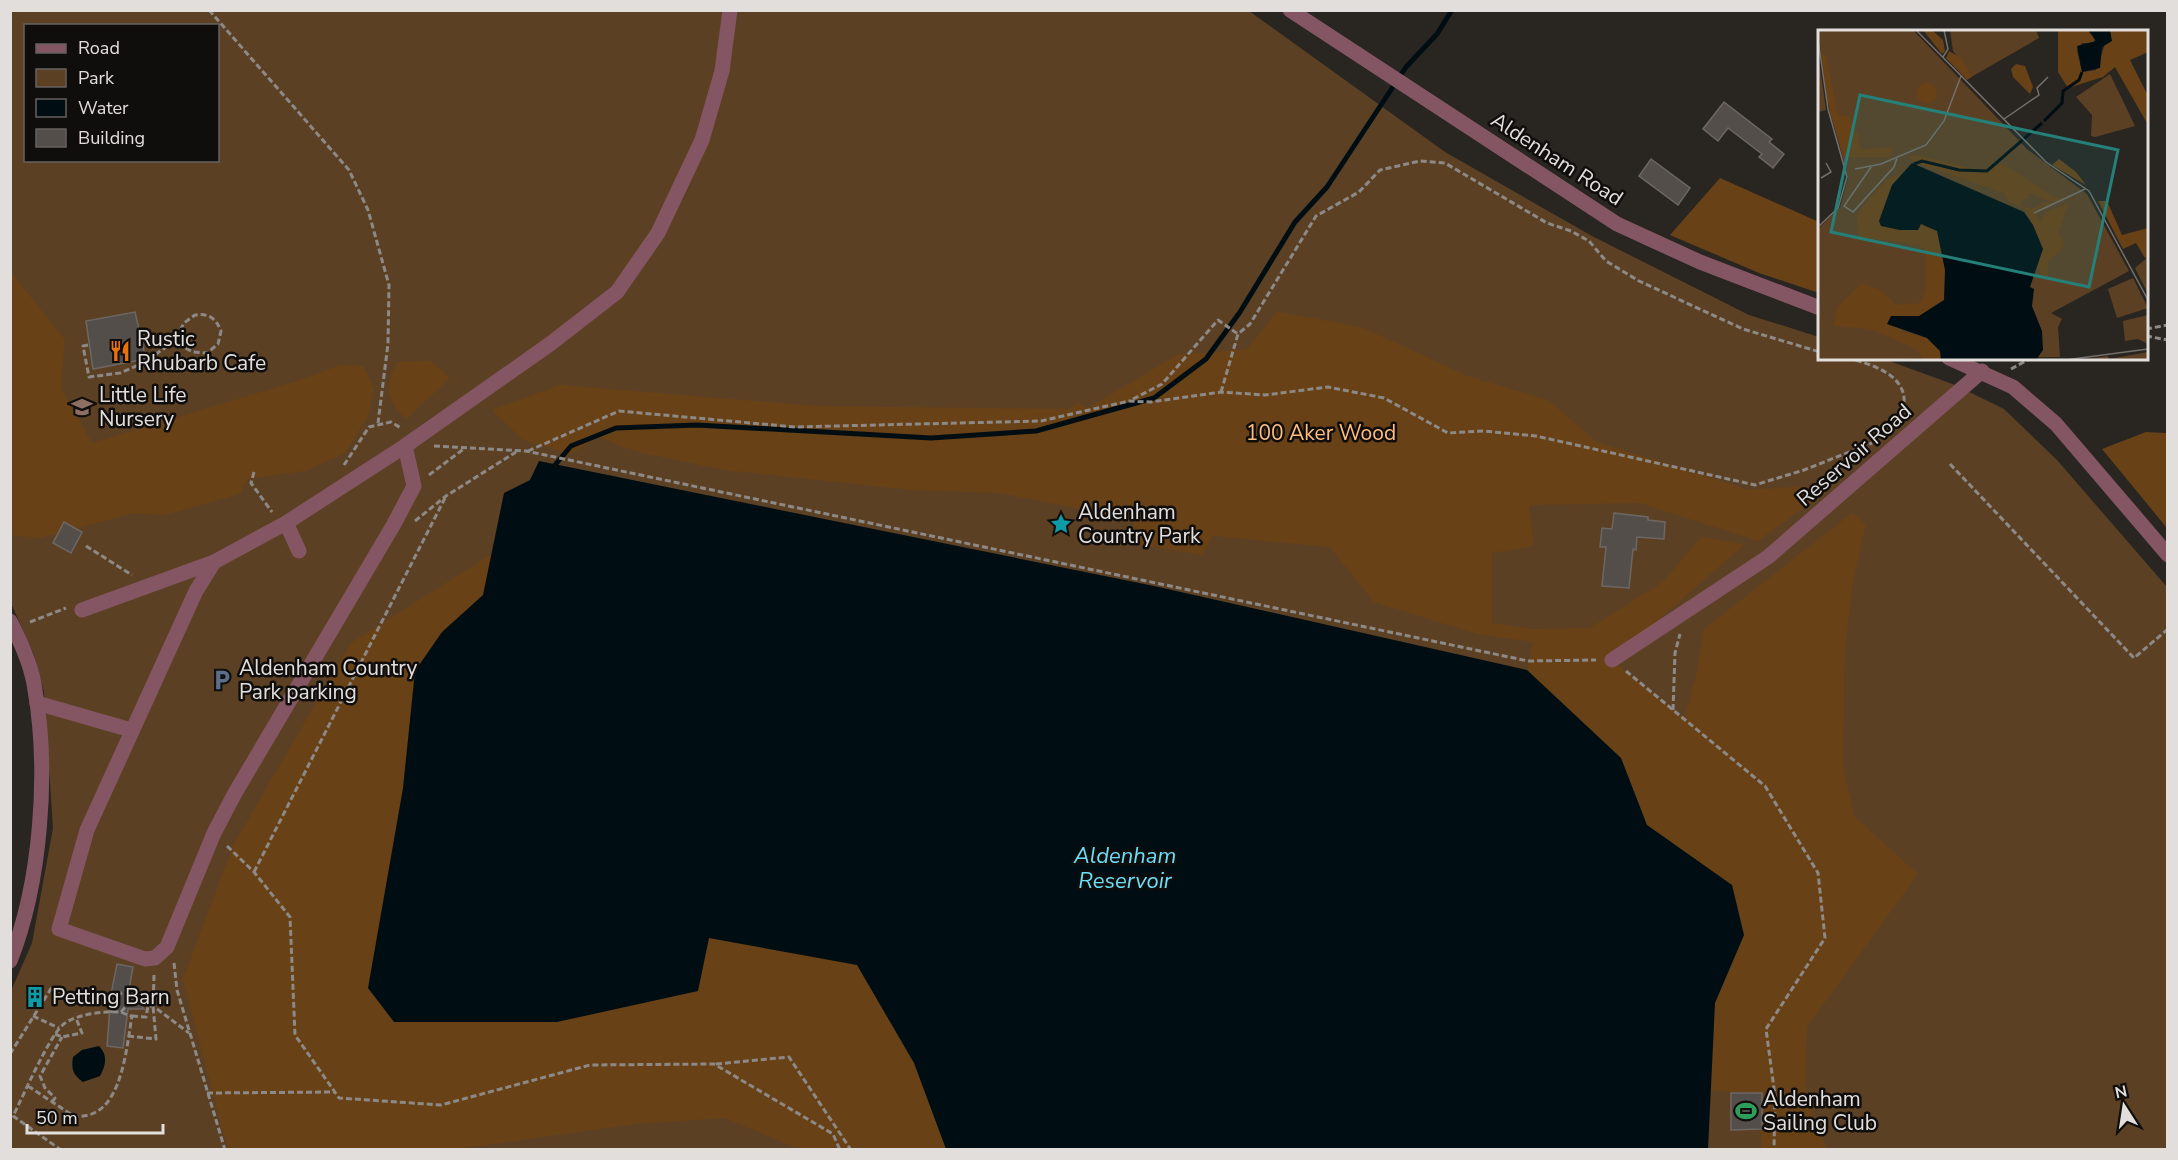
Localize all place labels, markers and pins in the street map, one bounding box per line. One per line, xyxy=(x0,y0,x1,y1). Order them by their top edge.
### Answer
place label: Rustic Rhubarb Cafe xyxy=(137,325,266,377)
restaurant icon: Rustic Rhubarb Cafe xyxy=(108,339,132,363)
place label: Little Life Nursery xyxy=(99,381,187,433)
school or university icon: Little Life Nursery xyxy=(70,395,94,419)
place label: Aldenham Country Park xyxy=(1078,498,1201,550)
place icon: Aldenham Country Park xyxy=(1049,512,1073,536)
place label: Aldenham Country Park parking xyxy=(239,654,417,706)
parking icon: Aldenham Country Park parking xyxy=(210,668,234,692)
place label: Petting Barn xyxy=(52,983,170,1011)
building icon: Petting Barn xyxy=(23,985,47,1009)
place label: Aldenham Sailing Club xyxy=(1763,1085,1877,1137)
sports icon: Aldenham Sailing Club xyxy=(1734,1099,1758,1123)

